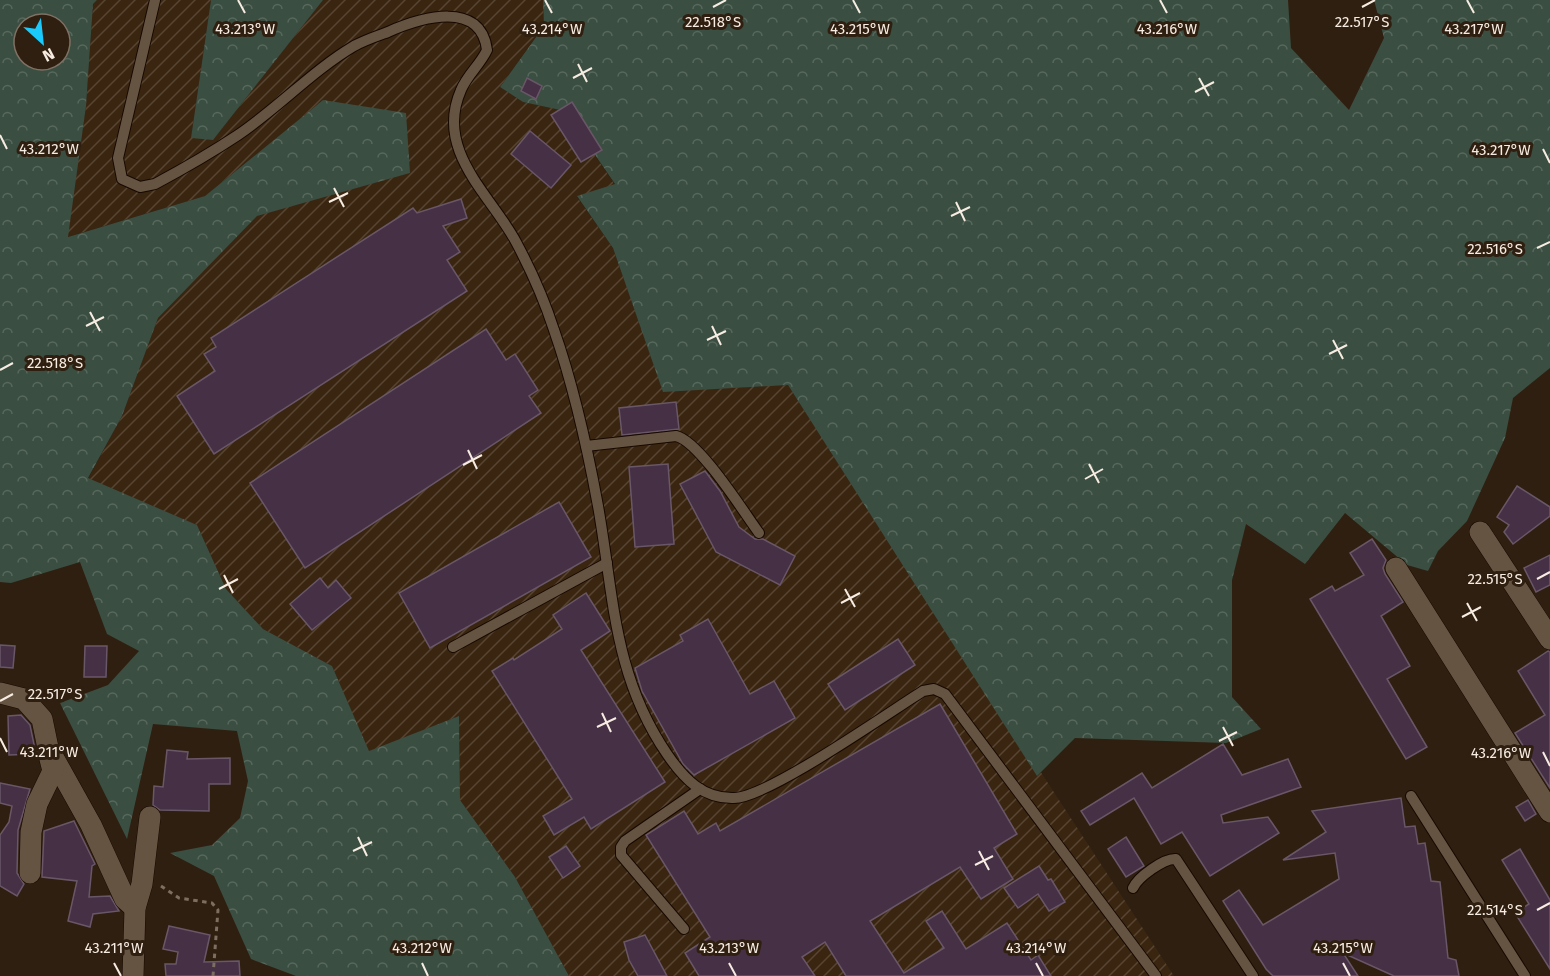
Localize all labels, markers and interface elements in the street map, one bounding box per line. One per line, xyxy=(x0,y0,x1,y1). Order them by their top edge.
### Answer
north arrow xyxy=(12,12,72,72)
text: 22.518°S xyxy=(685,13,741,31)
text: 22.517°S xyxy=(1335,13,1389,31)
text: 43.213°W xyxy=(215,20,276,38)
text: 43.214°W xyxy=(522,20,583,38)
text: 43.215°W xyxy=(830,20,891,38)
text: 43.216°W xyxy=(1137,20,1198,38)
text: 43.217°W xyxy=(1444,20,1504,38)
text: N xyxy=(40,44,58,66)
text: 43.212°W xyxy=(19,140,80,158)
text: 43.217°W xyxy=(1471,141,1531,159)
text: 22.516°S xyxy=(1467,240,1523,258)
text: 22.518°S xyxy=(27,354,83,372)
text: 22.515°S xyxy=(1467,570,1523,588)
text: 22.517°S xyxy=(28,685,82,703)
text: 43.211°W xyxy=(20,743,79,761)
text: 43.216°W xyxy=(1471,744,1532,762)
text: 22.514°S xyxy=(1467,901,1523,919)
text: 43.211°W xyxy=(85,939,144,957)
text: 43.212°W xyxy=(392,939,453,957)
text: 43.213°W xyxy=(699,939,760,957)
text: 43.214°W xyxy=(1006,939,1067,957)
text: 43.215°W xyxy=(1313,939,1374,957)

